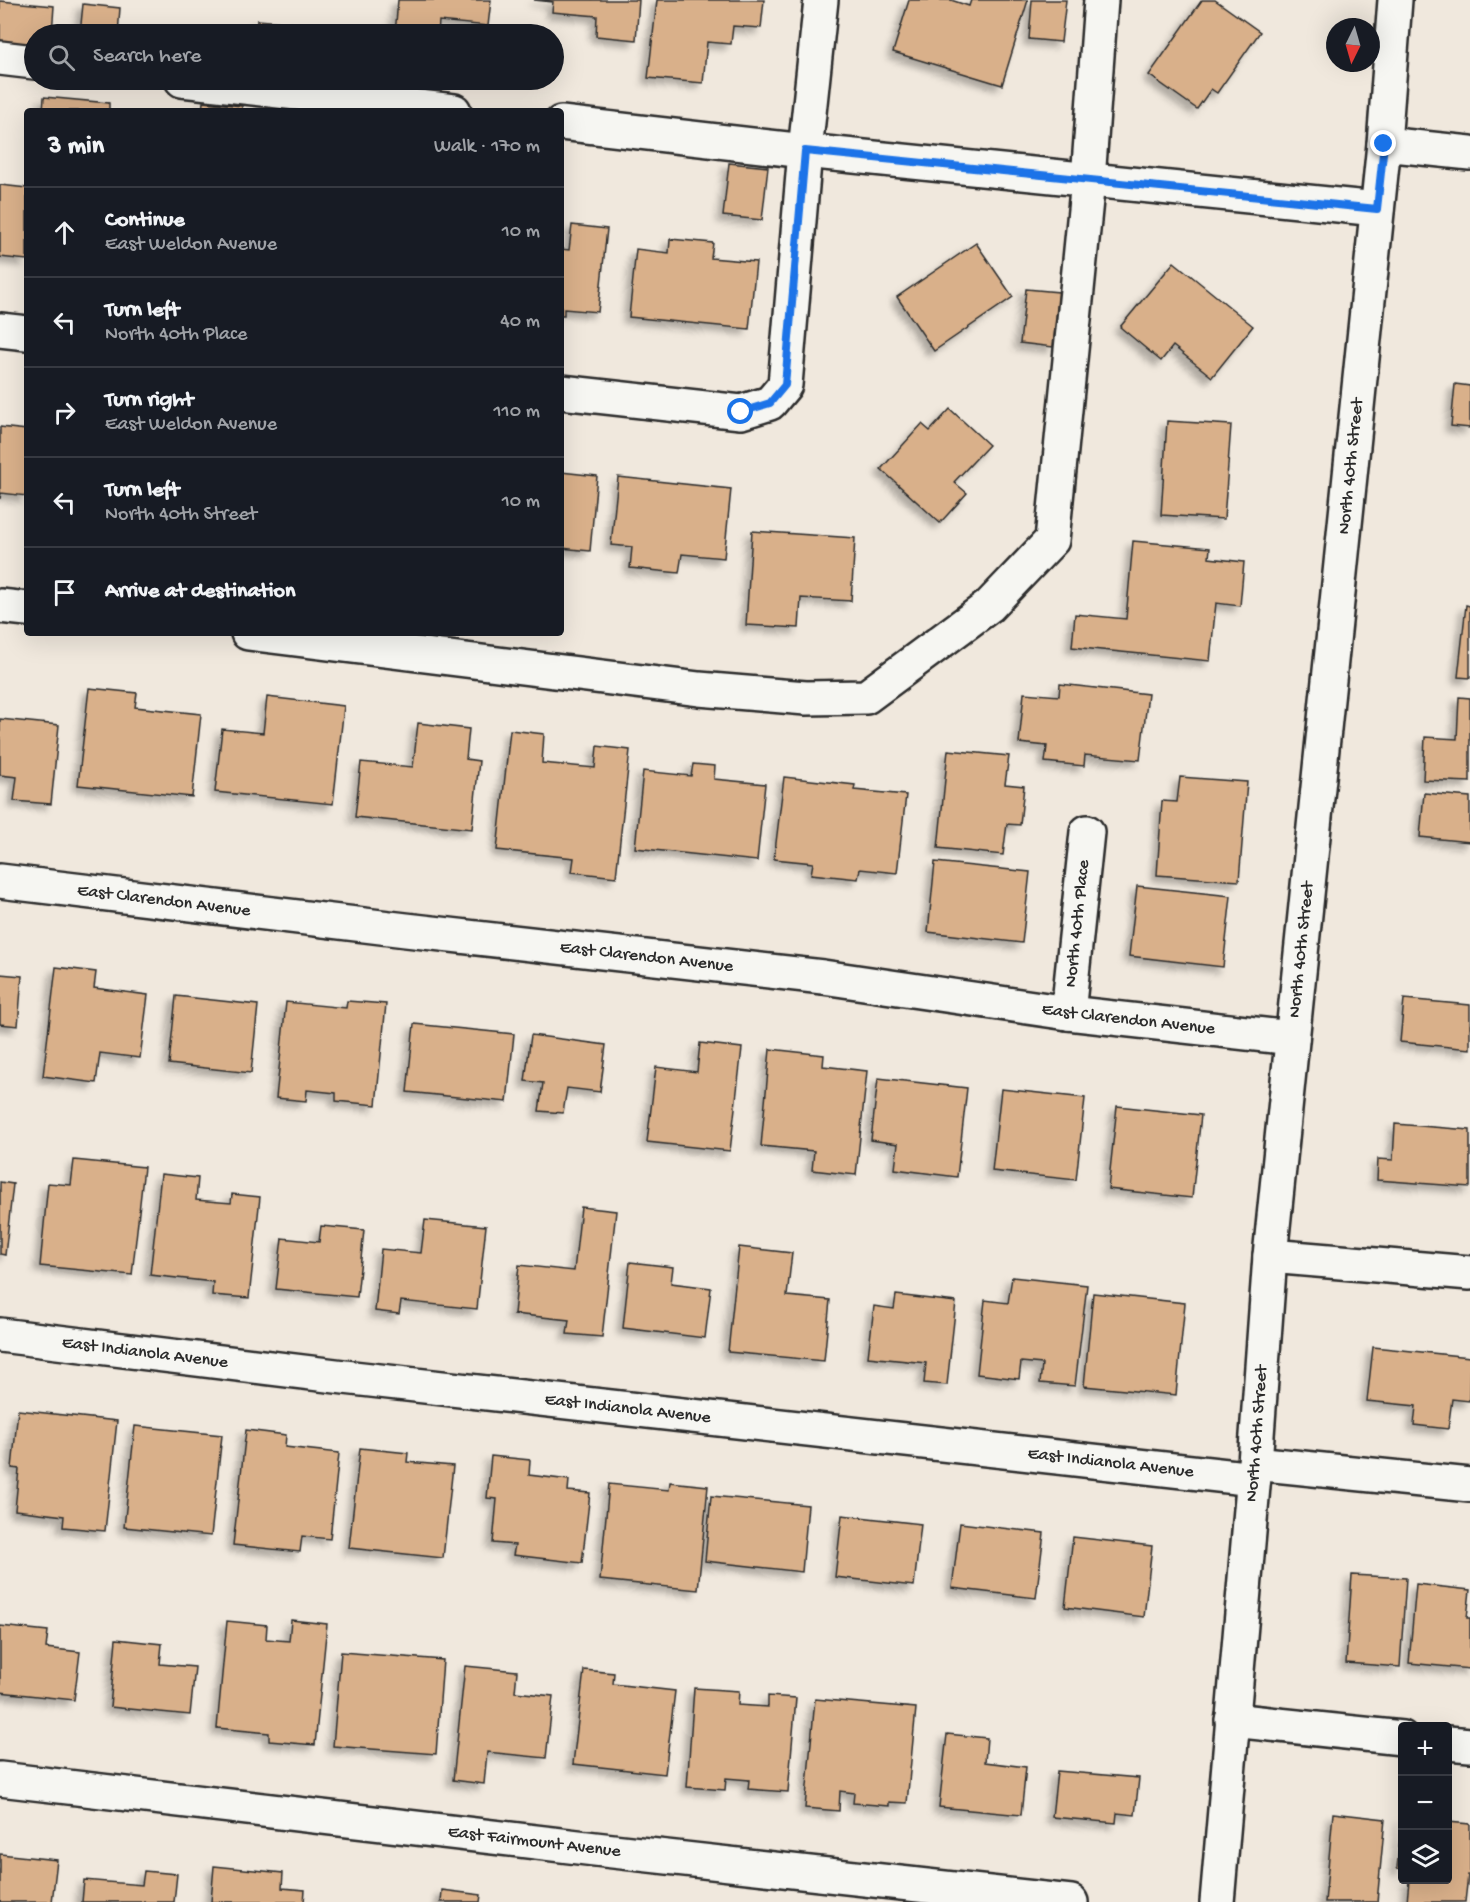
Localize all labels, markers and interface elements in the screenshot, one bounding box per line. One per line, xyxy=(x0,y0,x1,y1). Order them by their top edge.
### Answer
north arrow xyxy=(1326,18,1380,72)
search box xyxy=(24,24,564,90)
icon: search xyxy=(45,41,78,74)
text: Search here xyxy=(93,44,201,70)
route end xyxy=(1370,130,1396,156)
text: 3 min xyxy=(48,132,104,163)
text: Walk · 170 m xyxy=(434,136,540,159)
text: Continue xyxy=(105,208,185,234)
icon: ahead xyxy=(48,216,81,249)
text: 10 m xyxy=(502,221,540,244)
text: East Weldon Avenue xyxy=(105,234,277,257)
text: Turn left xyxy=(105,298,179,324)
icon: left xyxy=(48,306,81,339)
text: 40 m xyxy=(500,311,540,334)
text: North 40th Place xyxy=(105,324,247,347)
text: Turn right xyxy=(105,388,193,414)
icon: right xyxy=(48,396,81,429)
street label: North 40th Street xyxy=(1334,396,1369,535)
route start xyxy=(727,398,753,424)
text: 110 m xyxy=(494,401,540,424)
text: East Weldon Avenue xyxy=(105,414,277,437)
text: Turn left xyxy=(105,478,179,504)
icon: left xyxy=(48,486,81,519)
text: 10 m xyxy=(502,491,540,514)
text: North 40th Street xyxy=(105,504,257,527)
icon: arrive xyxy=(48,576,81,609)
text: Arrive at destination xyxy=(105,579,295,605)
street label: North 40th Place xyxy=(1060,858,1095,988)
street label: North 40th Street xyxy=(1284,879,1319,1019)
street label: East Clarendon Avenue xyxy=(76,880,252,922)
street label: East Clarendon Avenue xyxy=(559,937,735,977)
street label: East Clarendon Avenue xyxy=(1040,999,1217,1040)
street label: East Indianola Avenue xyxy=(61,1332,230,1373)
street label: North 40th Street xyxy=(1241,1363,1273,1503)
street label: East Indianola Avenue xyxy=(543,1389,713,1429)
street label: East Indianola Avenue xyxy=(1026,1443,1196,1483)
map controls xyxy=(1398,1722,1452,1884)
button: + xyxy=(1398,1722,1452,1776)
button: − xyxy=(1398,1776,1452,1830)
street label: East Fairmount Avenue xyxy=(447,1821,623,1862)
button: layers xyxy=(1398,1830,1452,1884)

